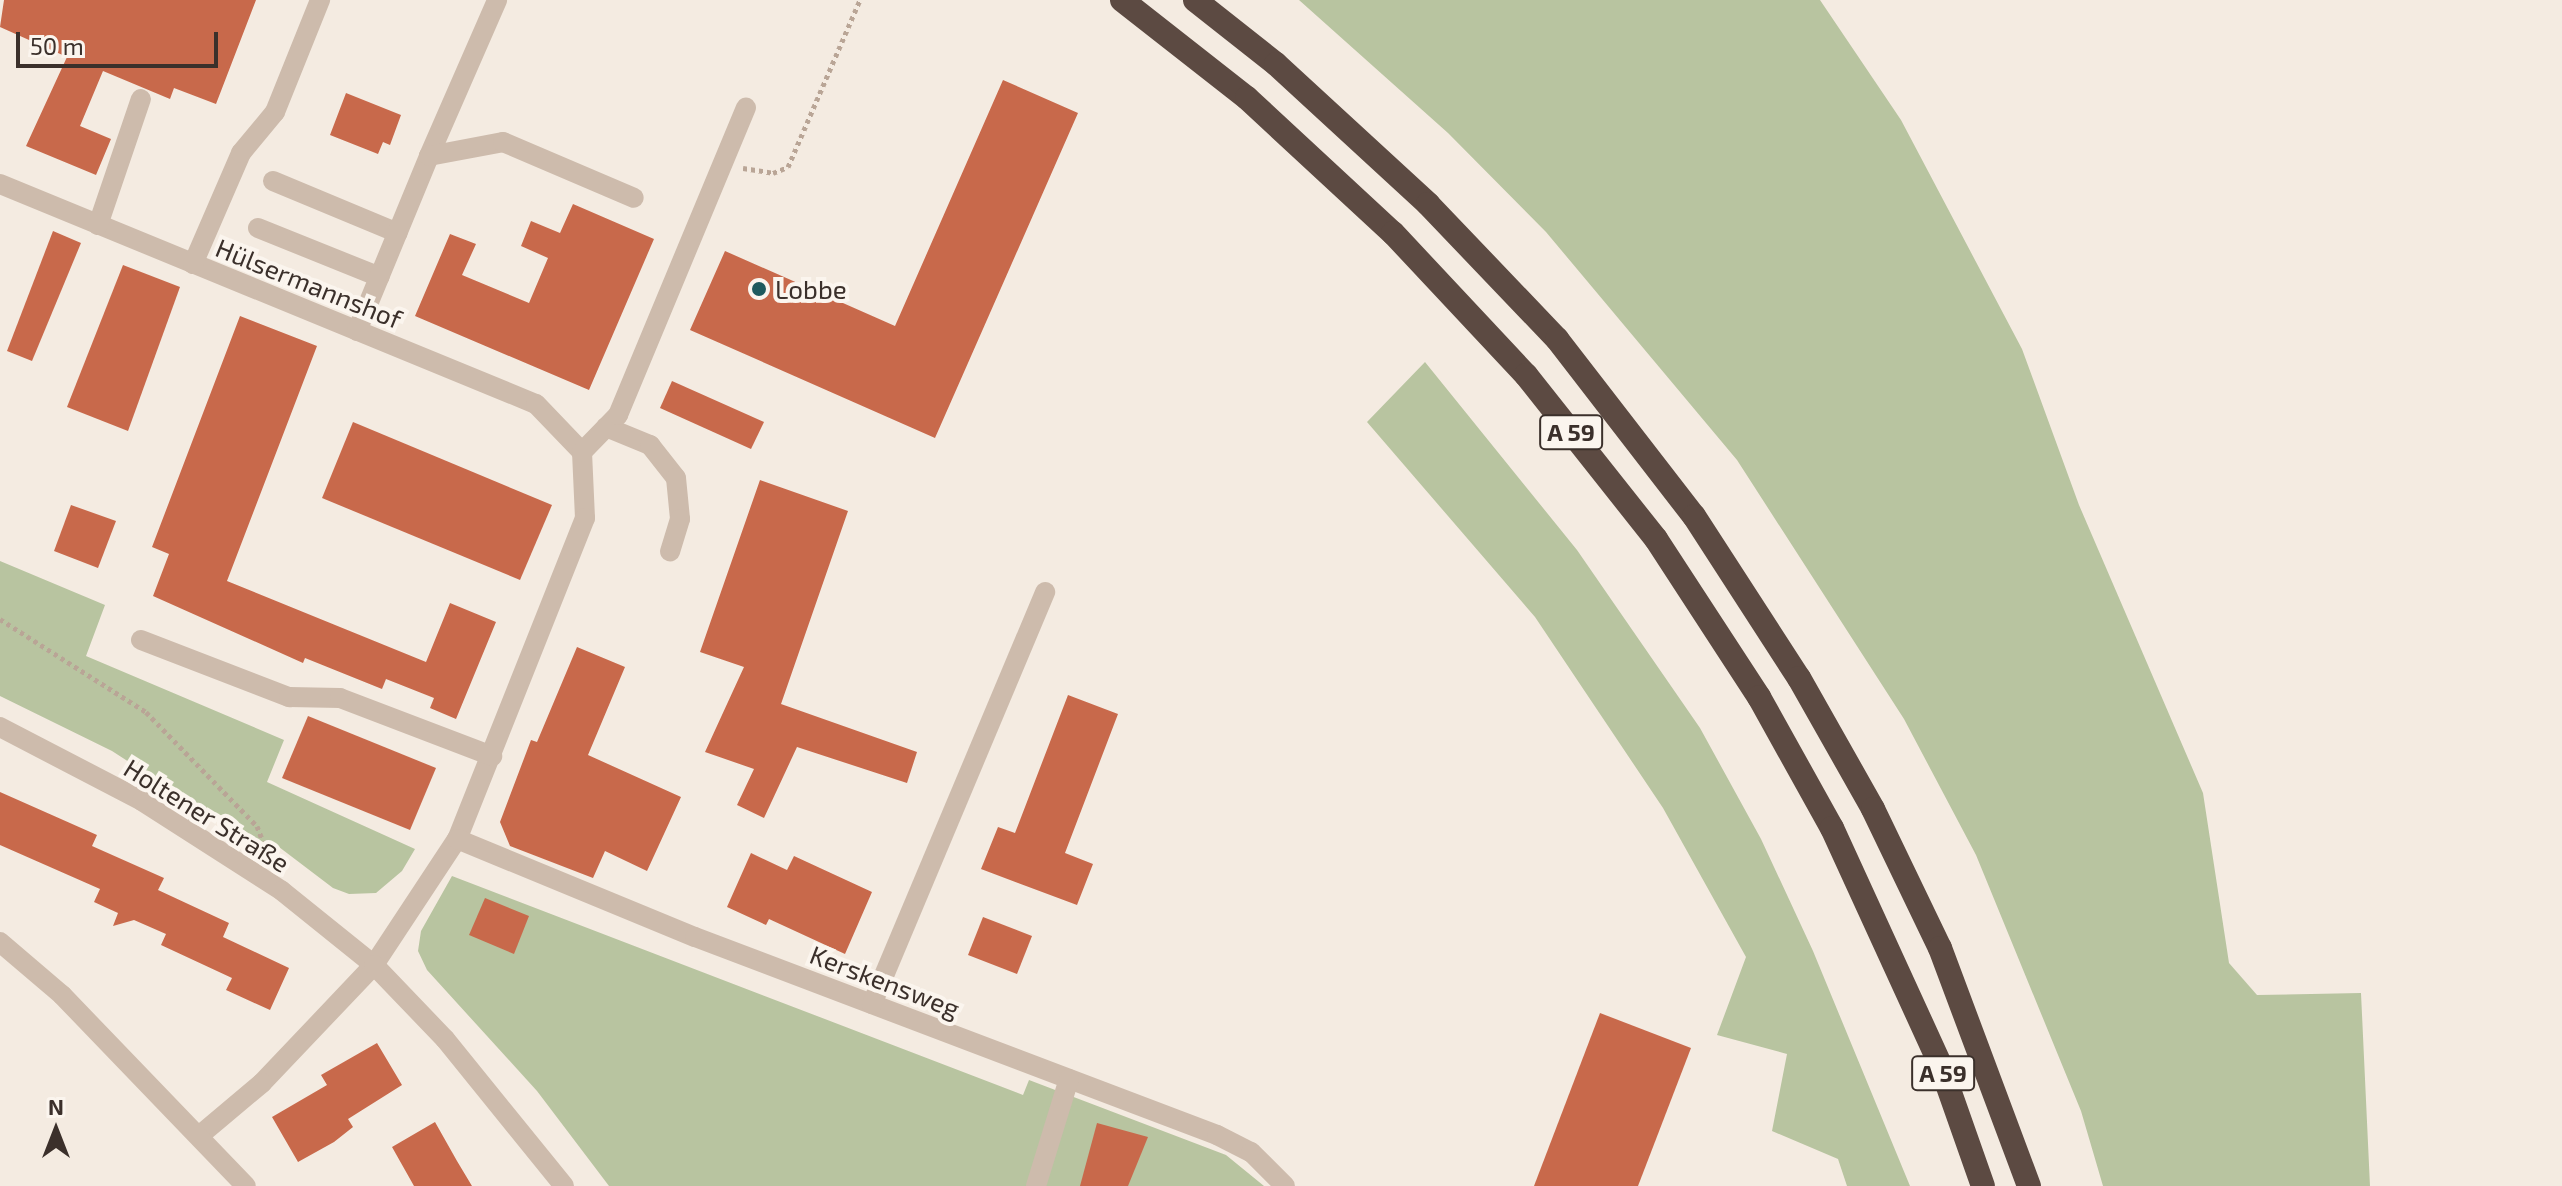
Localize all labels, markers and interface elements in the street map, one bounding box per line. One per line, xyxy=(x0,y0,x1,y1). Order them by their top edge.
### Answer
scale bar xyxy=(20,16,222,66)
text: 50 m xyxy=(30,31,84,60)
street label: Hülsermannshof xyxy=(212,232,406,334)
place label: Lobbe xyxy=(775,273,847,305)
marker: Lobbe xyxy=(750,280,768,298)
road number: A 59 xyxy=(1537,412,1605,452)
street label: Holtener Straße xyxy=(118,752,296,878)
street label: Kerskensweg xyxy=(806,938,964,1024)
road number: A 59 xyxy=(1909,1053,1977,1093)
north arrow xyxy=(16,1090,96,1170)
text: N xyxy=(48,1093,64,1119)

